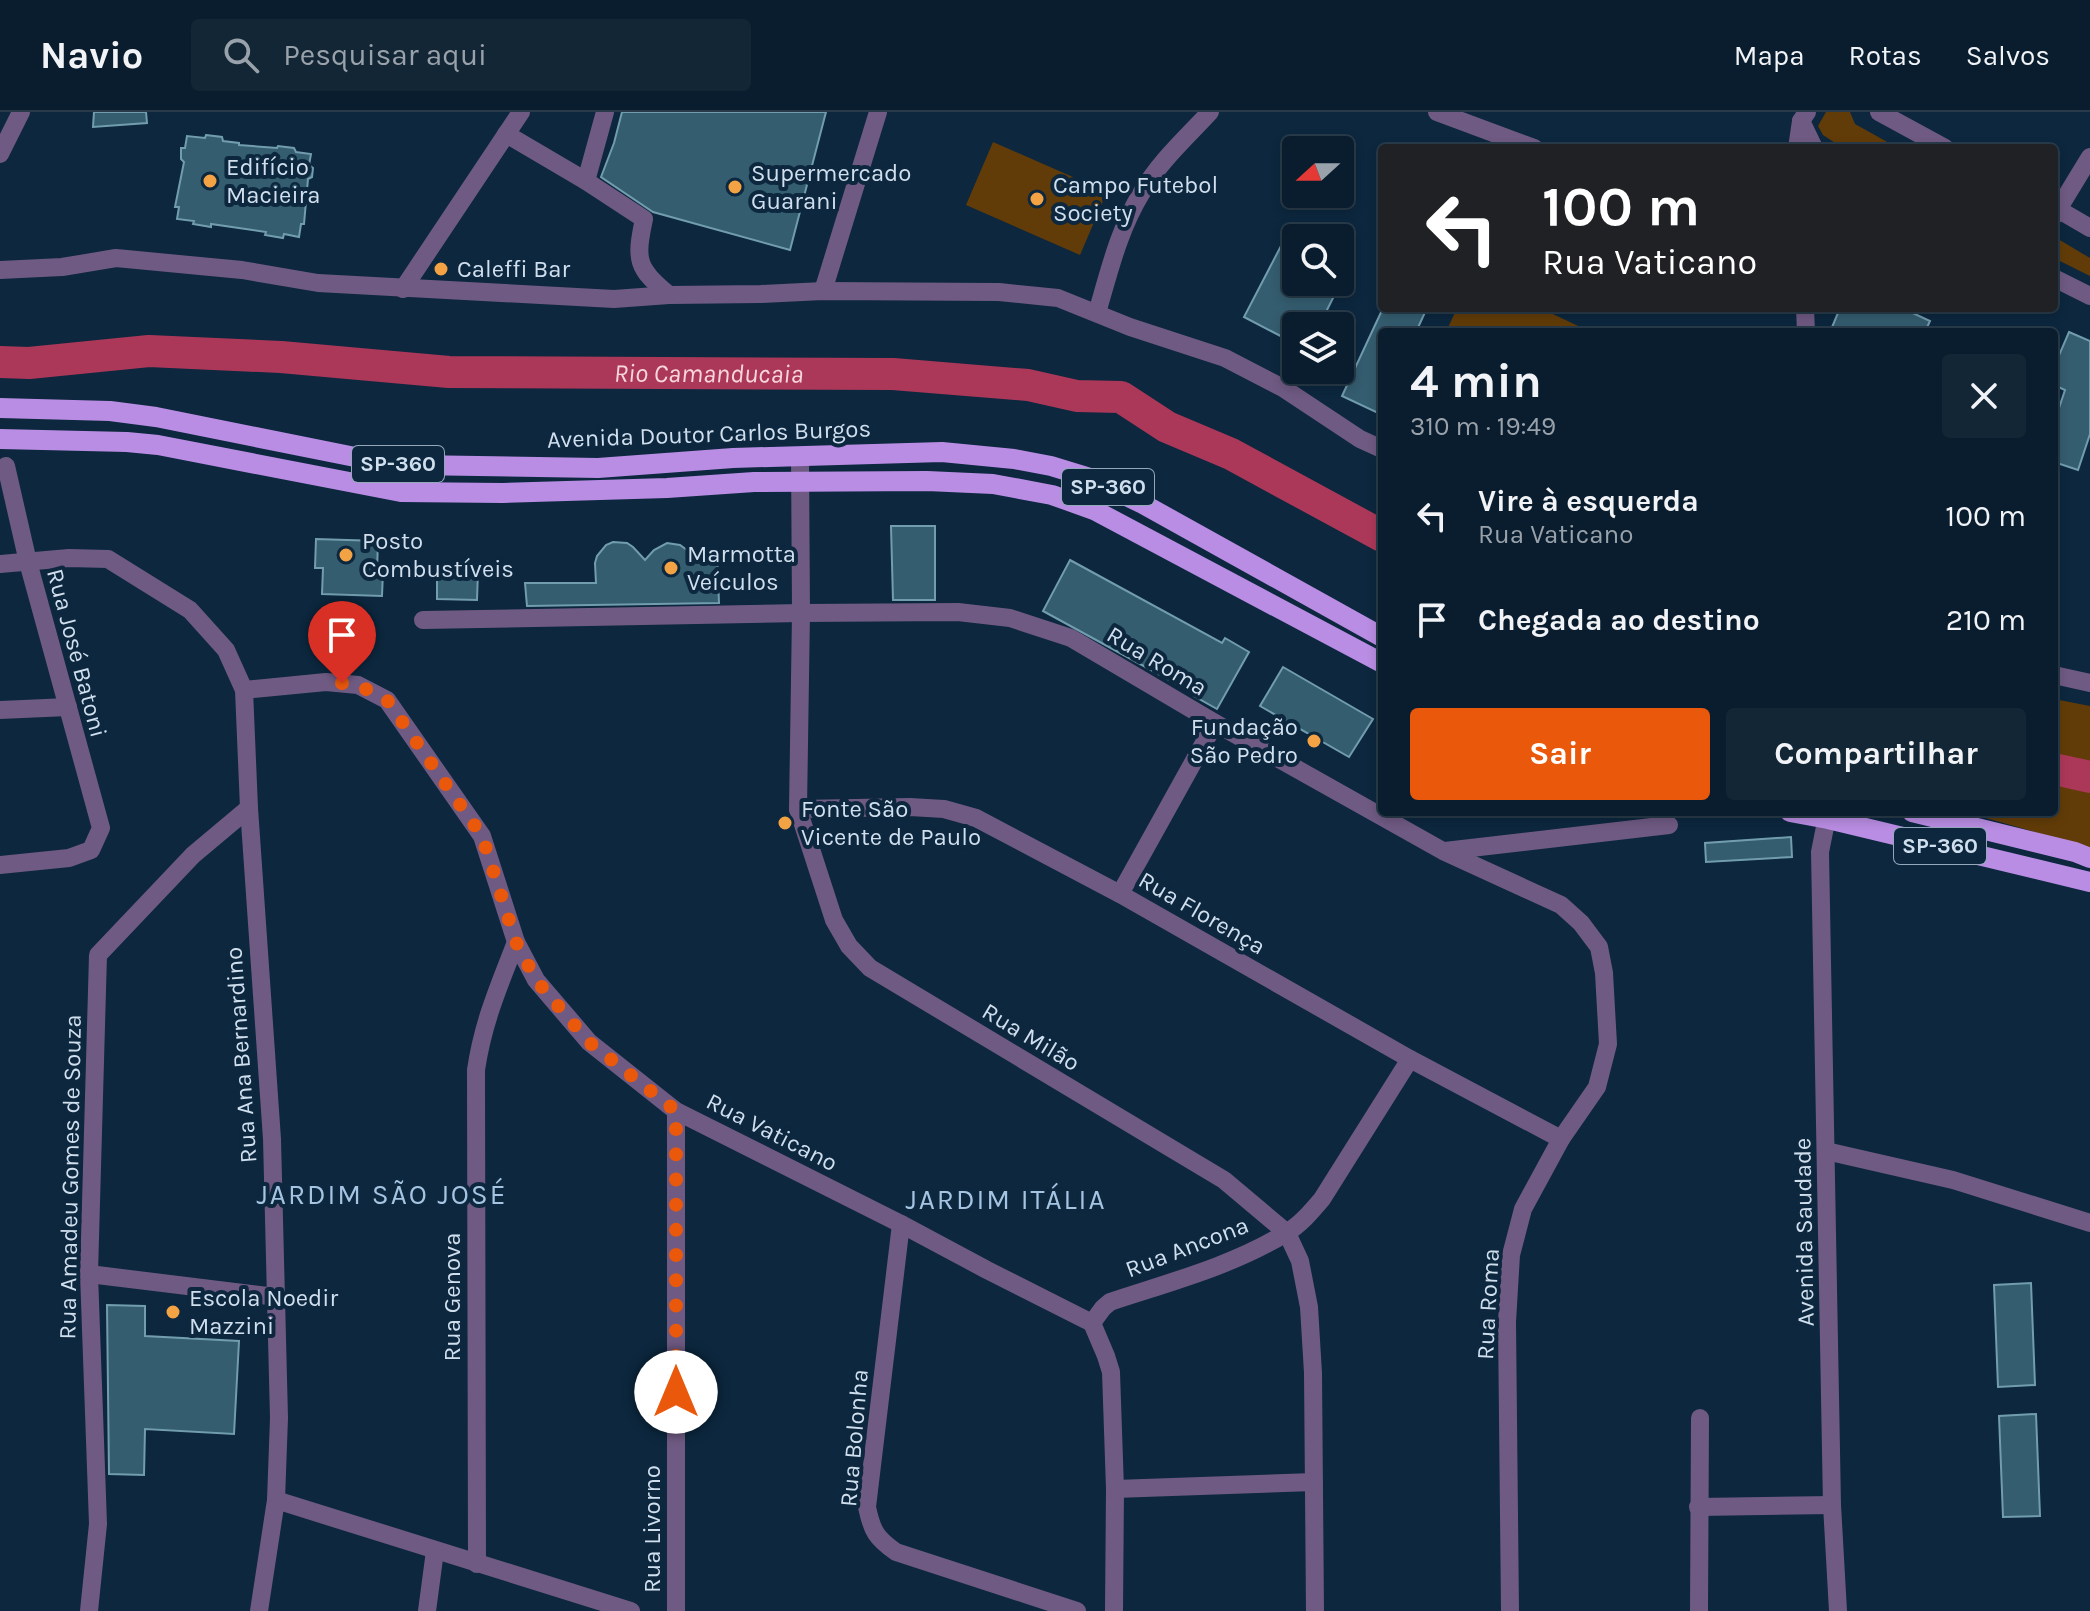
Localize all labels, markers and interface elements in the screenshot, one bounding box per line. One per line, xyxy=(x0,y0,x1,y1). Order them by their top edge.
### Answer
search box xyxy=(191,19,751,91)
text: Navio xyxy=(40,33,143,78)
icon: search xyxy=(219,33,263,77)
text: Pesquisar aqui xyxy=(283,37,487,73)
text: Mapa xyxy=(1734,39,1805,72)
text: Rotas xyxy=(1849,39,1922,72)
text: Salvos xyxy=(1966,39,2050,72)
north arrow xyxy=(1282,136,1354,208)
map controls xyxy=(1282,136,1354,384)
place label: Edifício Macieira xyxy=(226,153,320,209)
place label: Supermercado Guarani xyxy=(751,159,911,215)
place label: Campo Futebol Society xyxy=(1053,171,1218,227)
marker: Edifício Macieira xyxy=(201,172,219,190)
text: 100 m xyxy=(1542,174,1700,239)
icon: left xyxy=(1410,176,1514,280)
marker: Supermercado Guarani xyxy=(726,178,744,196)
marker: Campo Futebol Society xyxy=(1028,190,1046,208)
button: search xyxy=(1282,224,1354,296)
text: Rua Vaticano xyxy=(1542,241,1757,283)
place label: Caleffi Bar xyxy=(457,255,570,283)
marker: Caleffi Bar xyxy=(432,260,450,278)
button: layers xyxy=(1282,312,1354,384)
text: 4 min xyxy=(1410,353,1542,409)
button: close xyxy=(1942,354,2026,438)
water label: Rio Camanducaia xyxy=(614,357,803,389)
text: 310 m · 19:49 xyxy=(1410,411,1556,442)
street label: Avenida Doutor Carlos Burgos xyxy=(547,414,871,454)
road number: SP-360 xyxy=(352,446,444,482)
road number: SP-360 xyxy=(1062,469,1154,505)
text: Vire à esquerda xyxy=(1478,483,1699,519)
icon: left xyxy=(1410,494,1454,538)
text: 100 m xyxy=(1945,498,2026,534)
text: Rua Vaticano xyxy=(1478,519,1633,550)
place label: Posto Combustíveis xyxy=(362,527,514,583)
place label: Marmotta Veículos xyxy=(687,540,796,596)
marker: Posto Combustíveis xyxy=(337,546,355,564)
marker: Marmotta Veículos xyxy=(662,559,680,577)
street label: Rua José Batoni xyxy=(41,566,113,740)
icon: arrive xyxy=(1410,598,1454,642)
pin xyxy=(308,601,376,683)
text: Chegada ao destino xyxy=(1478,602,1760,638)
text: 210 m xyxy=(1946,602,2026,638)
icon: arrive xyxy=(320,613,364,657)
street label: Rua Roma xyxy=(1102,620,1212,702)
button: Sair xyxy=(1410,708,1710,800)
button: Compartilhar xyxy=(1726,708,2026,800)
place label: Fundação São Pedro xyxy=(1190,713,1298,769)
marker: Fundação São Pedro xyxy=(1305,732,1323,750)
place label: Fonte São Vicente de Paulo xyxy=(801,795,981,851)
marker: Fonte São Vicente de Paulo xyxy=(776,814,794,832)
road number: SP-360 xyxy=(1894,828,1986,864)
street label: Rua Florença xyxy=(1134,865,1270,961)
street label: Rua Ana Bernardino xyxy=(219,946,263,1164)
street label: Rua Milão xyxy=(977,997,1085,1077)
street label: Rua Amadeu Gomes de Souza xyxy=(53,1014,87,1340)
street label: Rua Vaticano xyxy=(702,1087,842,1177)
street label: Avenida Saudade xyxy=(1788,1137,1820,1327)
district label: JARDIM SÃO JOSÉ xyxy=(257,1177,508,1211)
district label: JARDIM ITÁLIA xyxy=(905,1182,1107,1216)
street label: Rua Ancona xyxy=(1121,1211,1253,1283)
street label: Rua Genova xyxy=(438,1233,466,1361)
street label: Rua Roma xyxy=(1471,1248,1505,1360)
place label: Escola Noedir Mazzini xyxy=(189,1284,338,1340)
marker: Escola Noedir Mazzini xyxy=(164,1303,182,1321)
position arrow xyxy=(634,1350,718,1434)
street label: Rua Bolonha xyxy=(834,1368,874,1508)
street label: Rua Livorno xyxy=(638,1465,666,1593)

